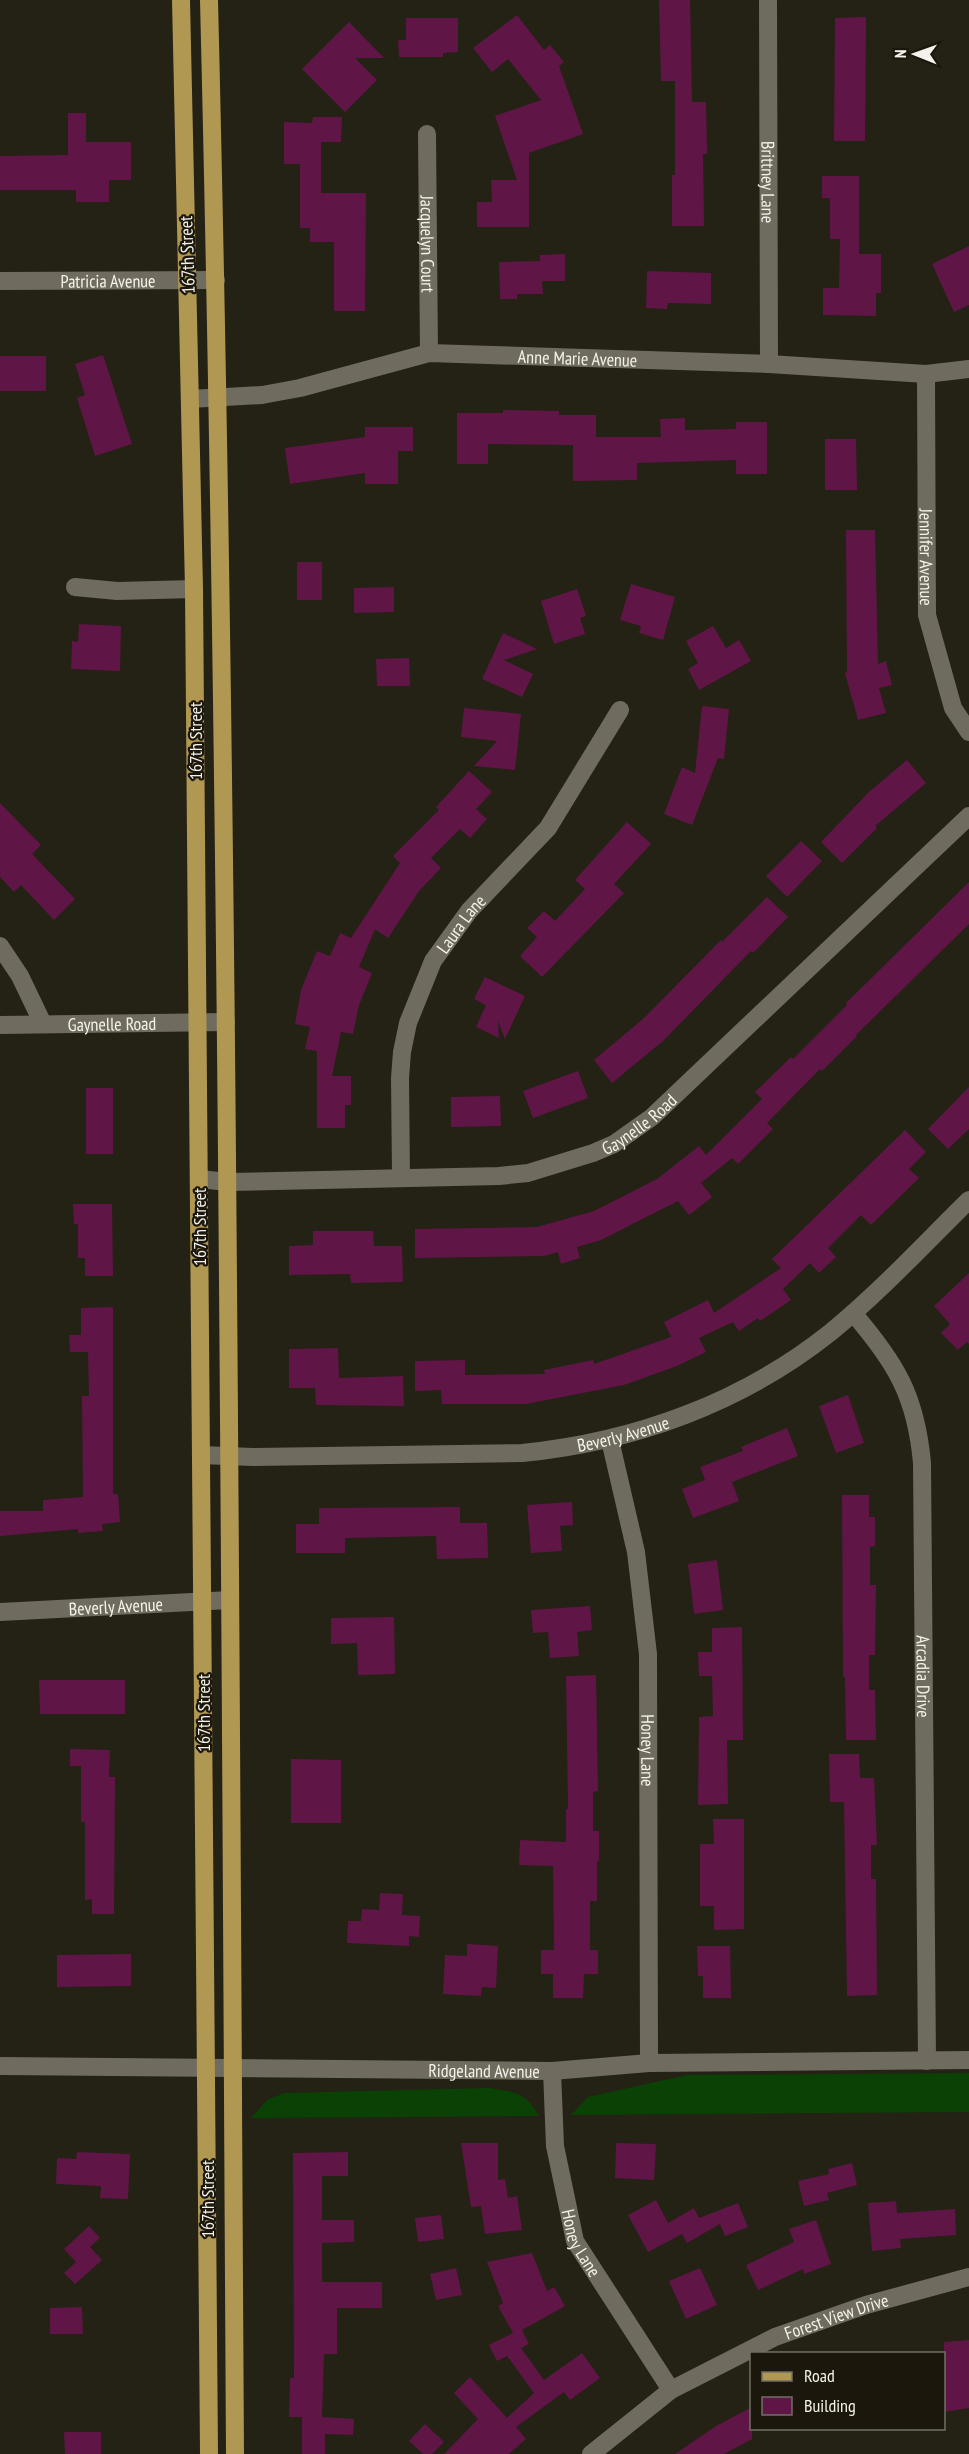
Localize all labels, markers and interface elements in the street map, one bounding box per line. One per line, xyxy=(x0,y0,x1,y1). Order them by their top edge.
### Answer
north arrow xyxy=(885,24,945,84)
text: N xyxy=(890,49,910,58)
street label: Brittney Lane xyxy=(757,141,780,223)
street label: Jacquelyn Court xyxy=(416,194,440,293)
street label: 167th Street xyxy=(174,216,200,294)
street label: Patricia Avenue xyxy=(60,269,156,292)
street label: Anne Marie Avenue xyxy=(517,344,638,371)
street label: Jennifer Avenue xyxy=(915,507,938,606)
street label: 167th Street xyxy=(184,702,207,780)
street label: Laura Lane xyxy=(431,889,490,958)
street label: Gaynelle Road xyxy=(68,1011,156,1036)
street label: Gaynelle Road xyxy=(598,1088,681,1160)
street label: 167th Street xyxy=(188,1188,211,1266)
street label: Beverly Avenue xyxy=(575,1410,672,1457)
street label: Beverly Avenue xyxy=(68,1592,164,1620)
street label: Arcadia Drive xyxy=(912,1635,936,1718)
street label: 167th Street xyxy=(192,1674,215,1752)
street label: Honey Lane xyxy=(637,1714,660,1787)
street label: Ridgeland Avenue xyxy=(428,2058,540,2082)
street label: 167th Street xyxy=(196,2160,219,2238)
street label: Honey Lane xyxy=(557,2207,606,2281)
street label: Forest View Drive xyxy=(781,2288,891,2344)
legend xyxy=(750,2352,945,2430)
text: Road xyxy=(804,2364,835,2387)
text: Building xyxy=(804,2394,856,2417)

